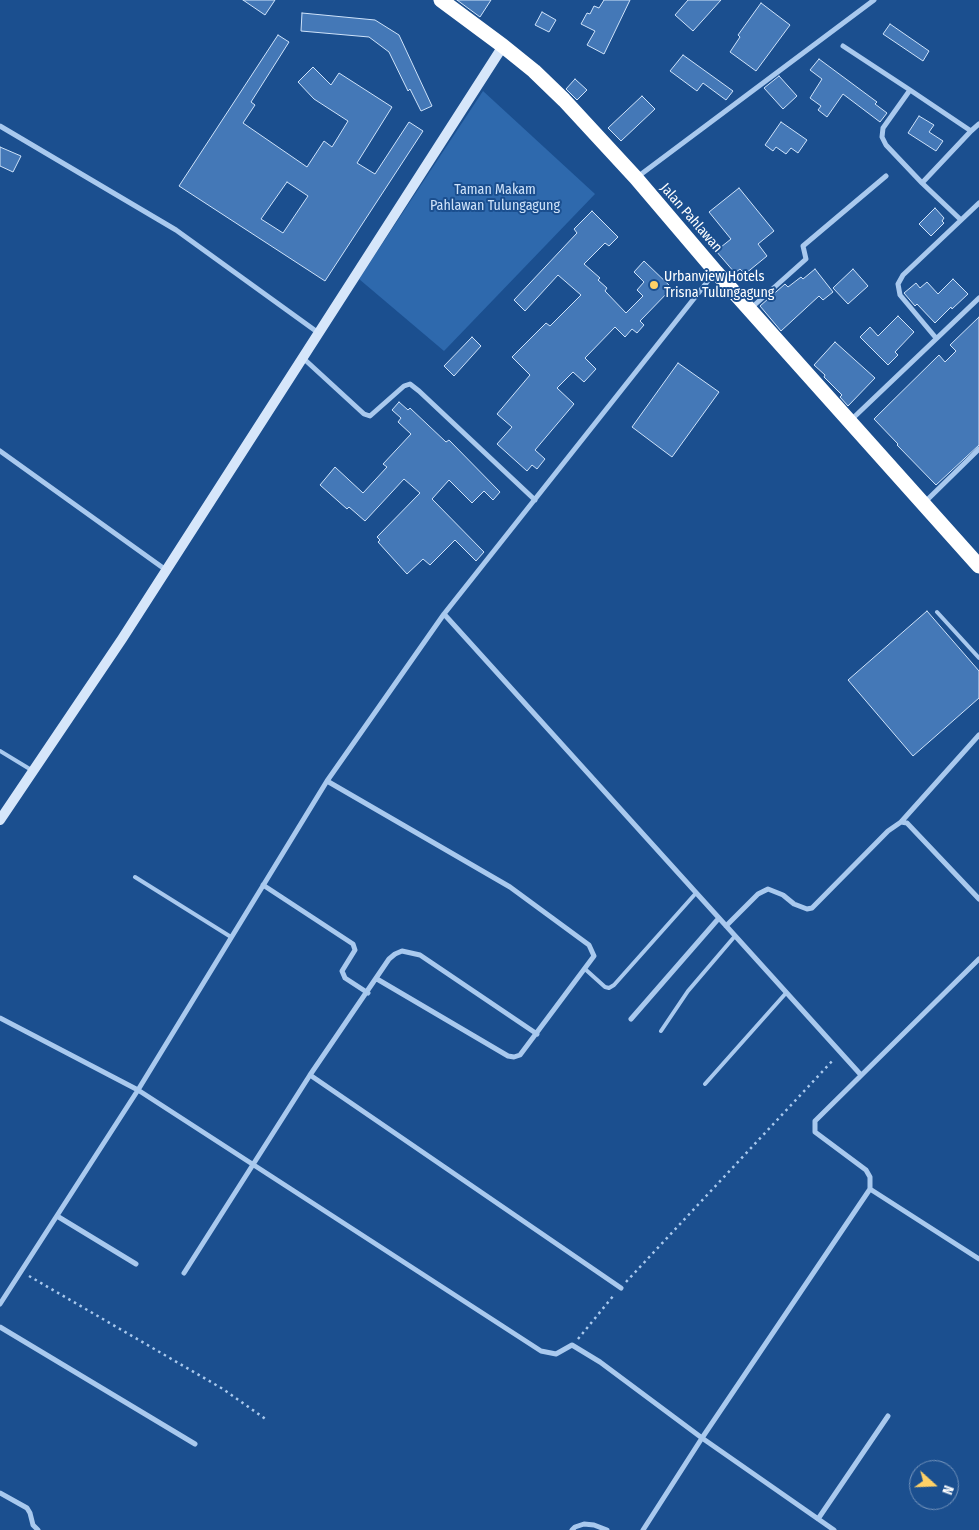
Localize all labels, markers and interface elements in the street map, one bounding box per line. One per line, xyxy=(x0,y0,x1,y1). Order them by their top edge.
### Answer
street label: Jalan Pahlawan xyxy=(656,180,726,256)
park label: Taman Makam Pahlawan Tulungagung xyxy=(430,182,560,214)
place label: Urbanview Hotels Trisna Tulungagung xyxy=(664,269,774,302)
marker: Urbanview Hotels Trisna Tulungagung xyxy=(648,279,660,291)
north arrow xyxy=(909,1460,959,1510)
text: N xyxy=(938,1483,957,1497)

